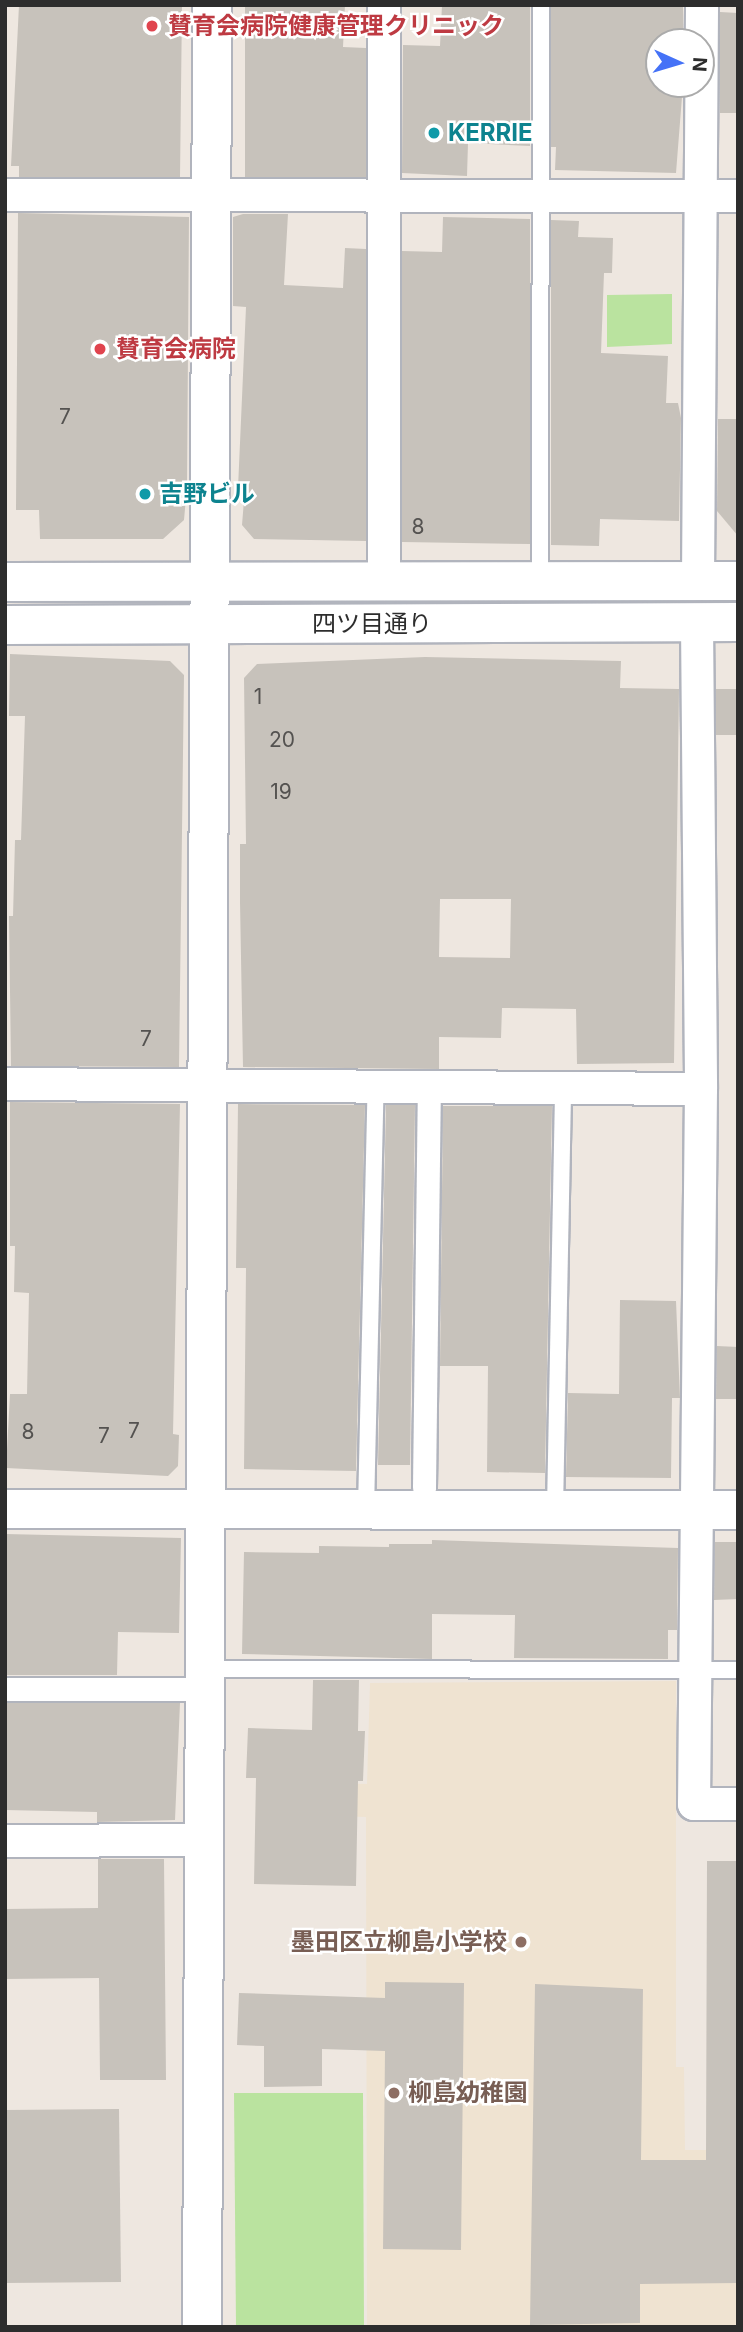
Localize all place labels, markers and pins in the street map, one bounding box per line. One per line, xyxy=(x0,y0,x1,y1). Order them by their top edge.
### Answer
place label: 賛育会病院健康管理クリニック xyxy=(168,12,504,40)
marker: 賛育会病院健康管理クリニック xyxy=(142,16,162,36)
place label: KERRIE xyxy=(448,119,533,147)
marker: KERRIE xyxy=(426,125,442,141)
place label: 賛育会病院 xyxy=(116,335,236,363)
marker: 賛育会病院 xyxy=(90,339,110,359)
place label: 吉野ビル xyxy=(159,480,255,508)
marker: 吉野ビル xyxy=(137,486,153,502)
place label: 墨田区立柳島小学校 xyxy=(291,1928,507,1956)
marker: 墨田区立柳島小学校 xyxy=(513,1934,529,1950)
place label: 柳島幼稚園 xyxy=(408,2079,528,2107)
marker: 柳島幼稚園 xyxy=(386,2085,402,2101)

